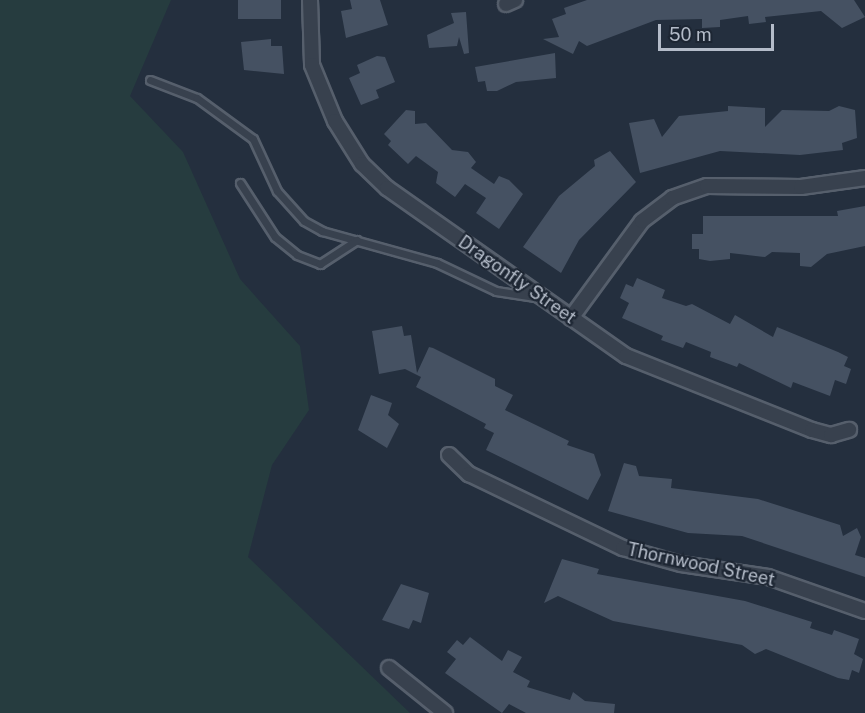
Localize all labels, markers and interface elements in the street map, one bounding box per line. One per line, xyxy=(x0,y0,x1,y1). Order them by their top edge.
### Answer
scale bar xyxy=(661,12,776,50)
text: 50 m xyxy=(669,24,712,45)
street label: Dragonfly Street xyxy=(454,231,580,329)
street label: Thornwood Street xyxy=(625,539,777,591)

